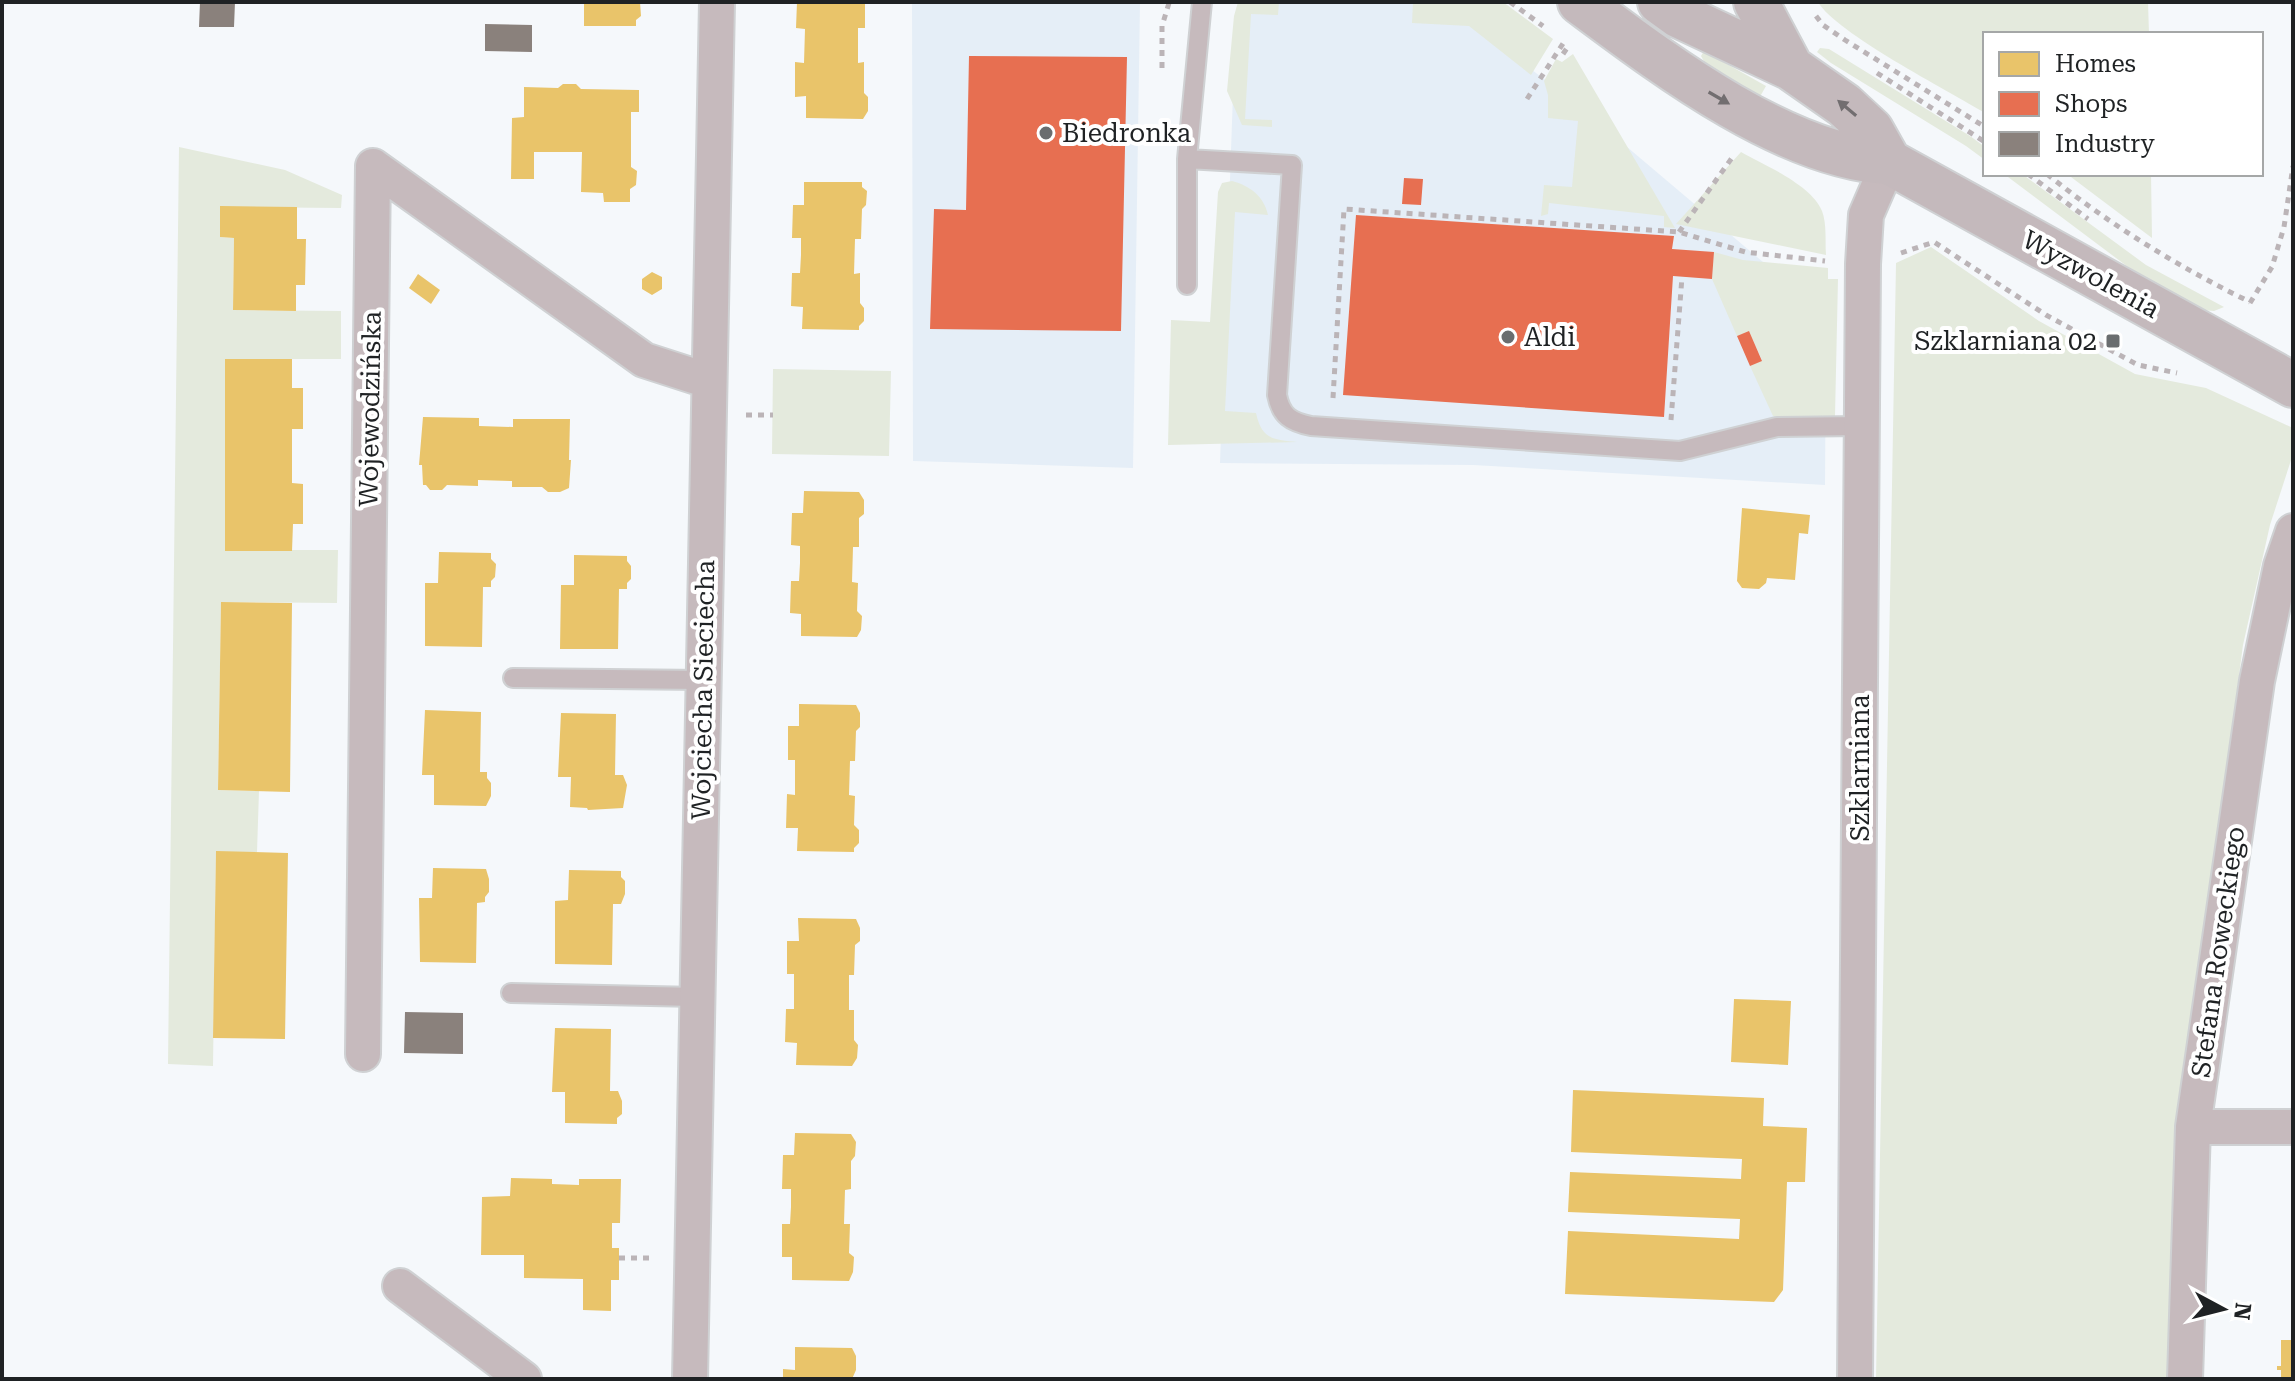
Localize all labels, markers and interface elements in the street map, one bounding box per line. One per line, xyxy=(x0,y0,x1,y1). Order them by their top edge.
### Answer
legend xyxy=(1983,32,2263,176)
text: Homes xyxy=(2055,50,2136,78)
text: Shops xyxy=(2055,90,2127,118)
one-way arrow xyxy=(1708,91,1730,105)
one-way arrow xyxy=(1837,100,1857,117)
place label: Biedronka xyxy=(1062,118,1191,148)
marker: Biedronka xyxy=(1037,124,1055,142)
text: Industry xyxy=(2055,130,2156,158)
street label: Wyzwolenia xyxy=(2017,224,2165,324)
street label: Wojewodzińska xyxy=(353,311,387,507)
place label: Aldi xyxy=(1524,322,1576,352)
place label: Szklarniana 02 xyxy=(1914,326,2097,356)
marker: Aldi xyxy=(1499,328,1517,346)
marker: Szklarniana 02 xyxy=(2104,332,2122,350)
street label: Wojciecha Sieciecha xyxy=(686,560,720,820)
street label: Szklarniana xyxy=(1845,694,1875,842)
street label: Stefana Roweckiego xyxy=(2186,825,2250,1079)
north arrow xyxy=(2183,1269,2263,1349)
text: N xyxy=(2229,1301,2256,1321)

